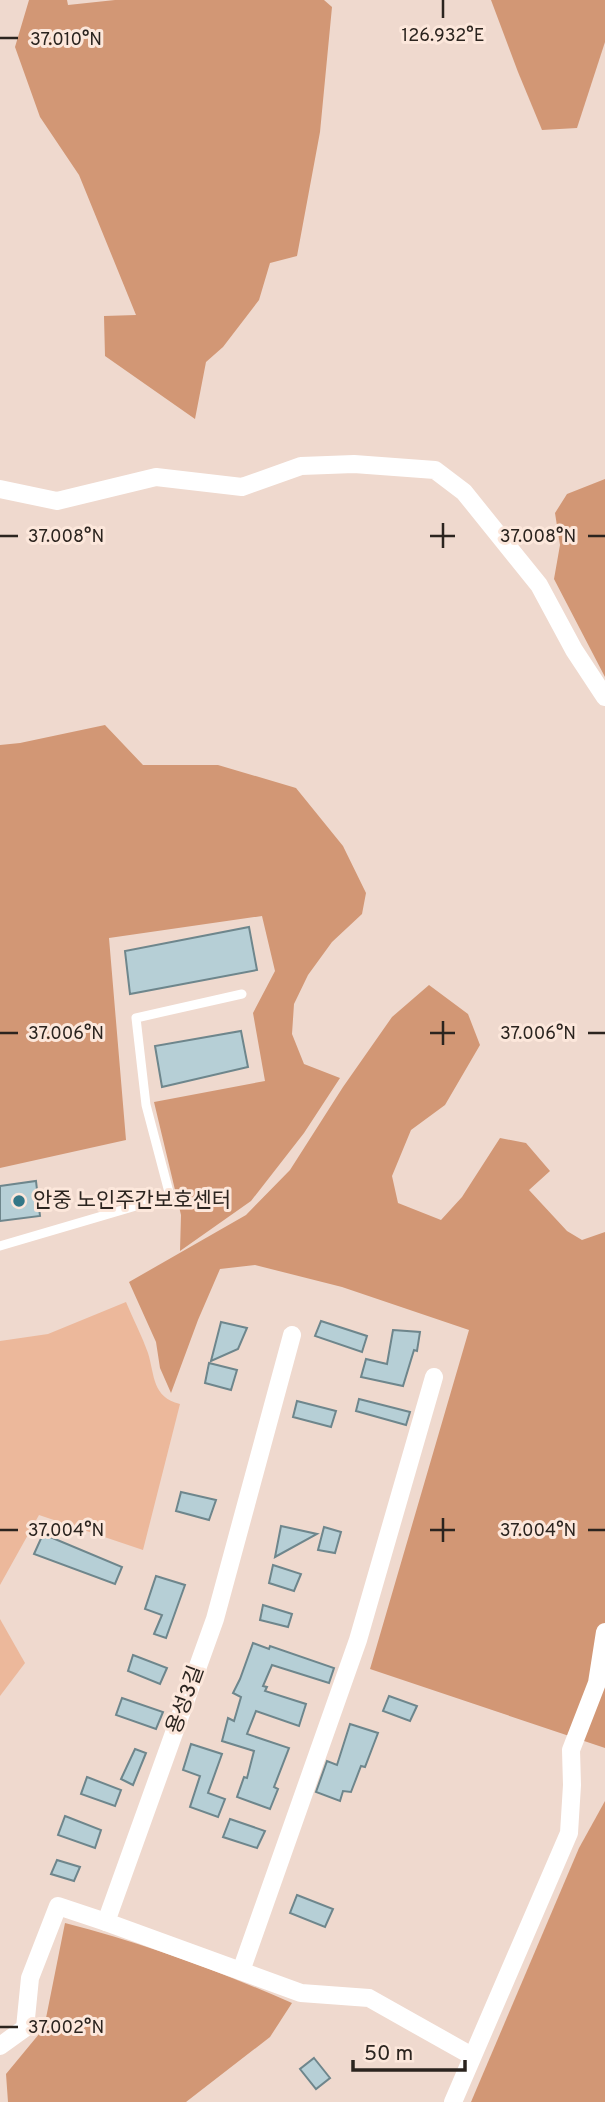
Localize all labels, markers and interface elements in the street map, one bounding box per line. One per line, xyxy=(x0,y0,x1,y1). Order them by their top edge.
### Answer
text: 126.932°E xyxy=(402,25,484,48)
text: 37.010°N xyxy=(30,29,102,52)
text: 37.008°N xyxy=(28,526,104,549)
text: 37.008°N xyxy=(500,526,576,549)
text: 37.006°N xyxy=(28,1023,104,1046)
text: 37.006°N xyxy=(500,1023,576,1046)
place label: 안중 노인주간보호센터 xyxy=(33,1188,231,1215)
marker: 안중 노인주간보호센터 xyxy=(11,1193,27,1209)
text: 37.004°N xyxy=(28,1520,104,1543)
text: 37.004°N xyxy=(500,1520,576,1543)
street label: 용성3길 xyxy=(161,1662,211,1738)
text: 37.002°N xyxy=(28,2017,104,2040)
scale bar xyxy=(353,2028,465,2072)
text: 50 m xyxy=(364,2041,413,2068)

